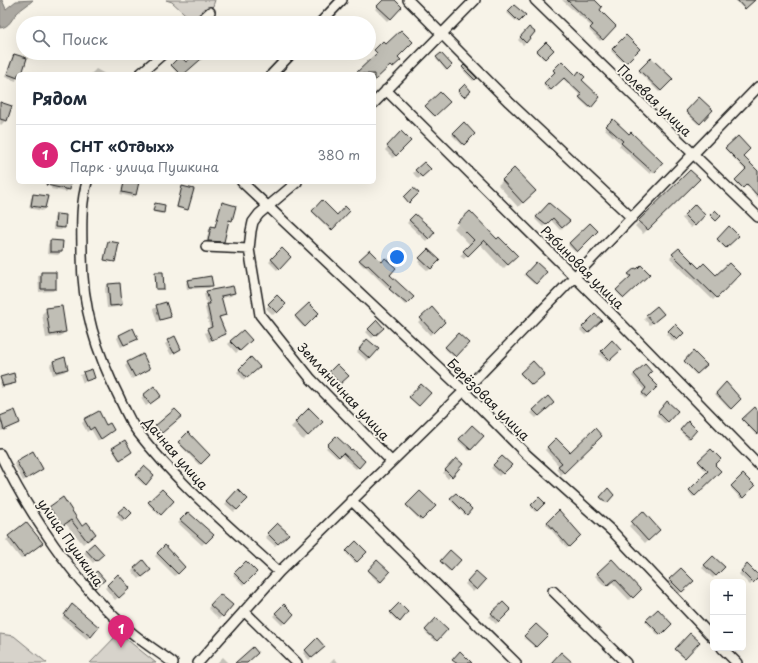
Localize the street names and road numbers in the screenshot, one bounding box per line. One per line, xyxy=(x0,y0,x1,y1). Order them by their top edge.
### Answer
street label: Полевая улица xyxy=(614,60,697,141)
street label: Рябиновая улица xyxy=(537,221,630,314)
street label: Земляничная улица xyxy=(294,338,395,445)
street label: Берёзовая улица xyxy=(444,354,535,445)
street label: Дачная улица xyxy=(138,412,213,494)
street label: улица Пушкина xyxy=(34,494,109,590)

